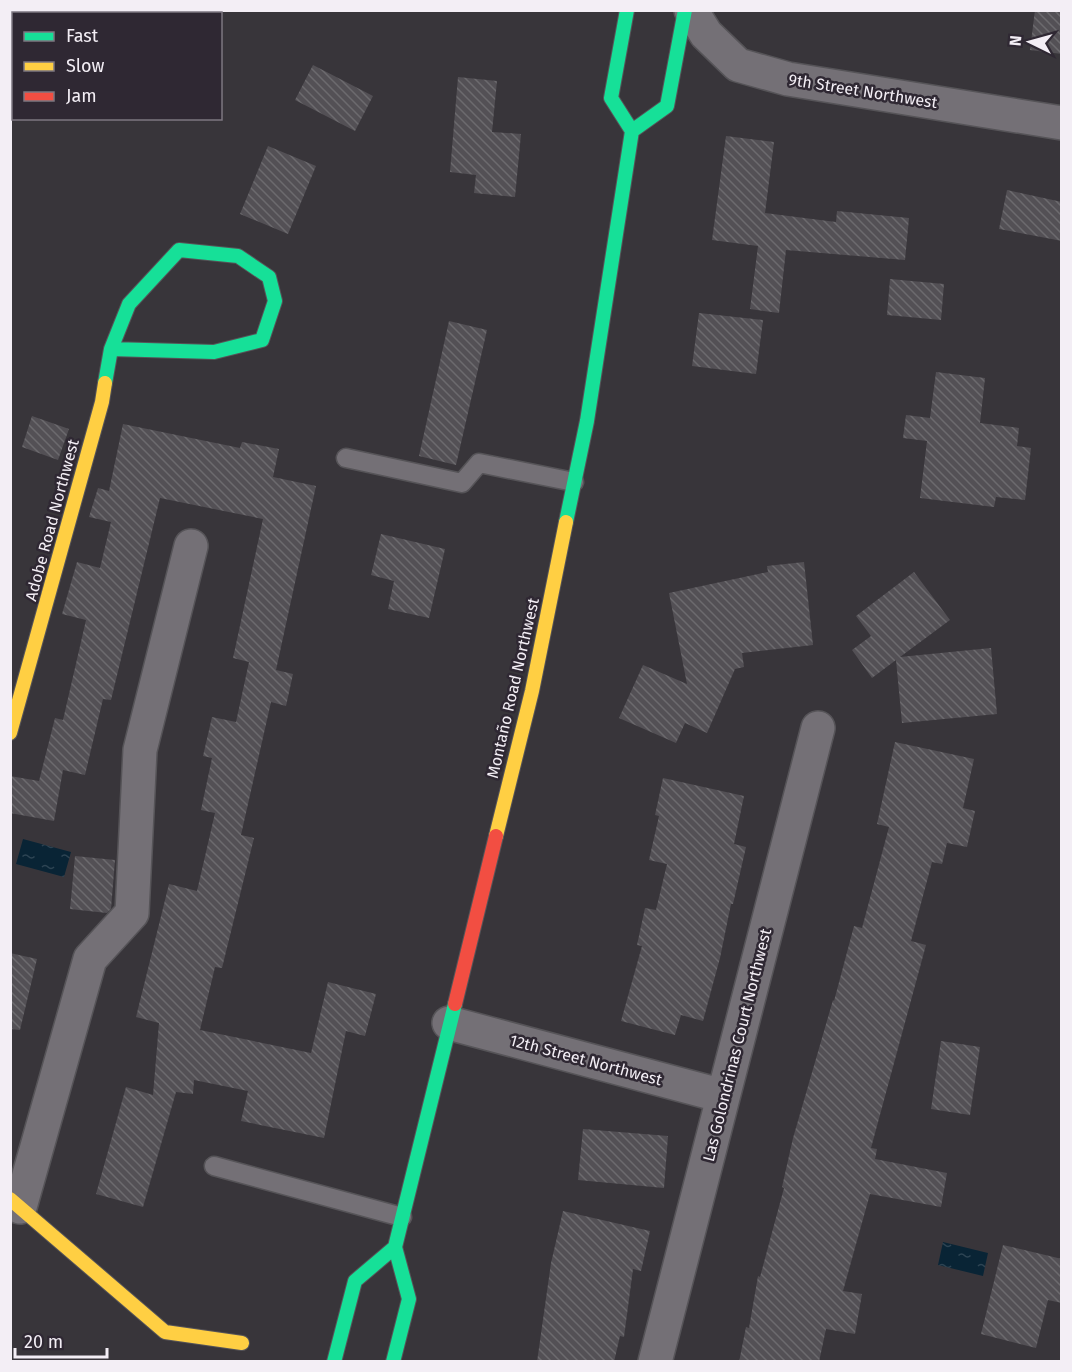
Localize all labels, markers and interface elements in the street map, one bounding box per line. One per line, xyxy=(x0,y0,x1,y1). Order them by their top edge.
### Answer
legend xyxy=(12,12,222,120)
north arrow xyxy=(1000,12,1060,72)
text: Fast xyxy=(66,25,99,47)
text: N xyxy=(1006,35,1025,47)
text: Slow xyxy=(66,55,105,77)
street label: 9th Street Northwest xyxy=(787,70,939,112)
text: Jam xyxy=(66,85,97,107)
street label: Adobe Road Northwest xyxy=(21,437,83,603)
street label: Montaño Road Northwest xyxy=(483,596,543,780)
street label: Las Golondrinas Court Northwest xyxy=(699,926,775,1163)
street label: 12th Street Northwest xyxy=(508,1031,664,1090)
scale bar xyxy=(15,1321,106,1359)
text: 20 m xyxy=(24,1331,63,1353)

